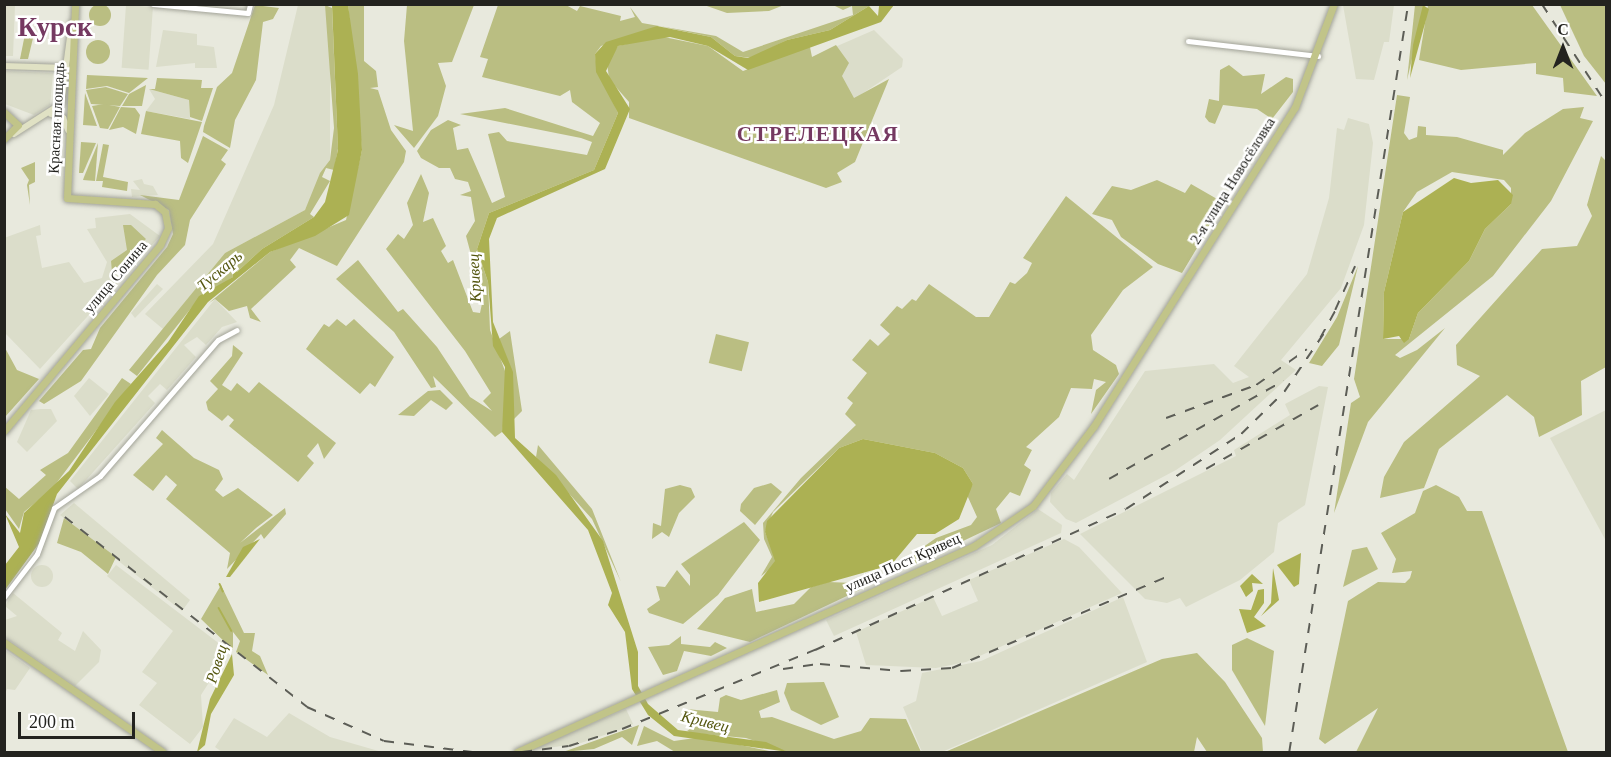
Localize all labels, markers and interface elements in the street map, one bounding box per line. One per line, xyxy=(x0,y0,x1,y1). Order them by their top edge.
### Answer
district label: Курск xyxy=(18,12,92,44)
north arrow xyxy=(1533,18,1593,78)
text: С xyxy=(1557,21,1569,38)
street label: Красная площадь xyxy=(45,62,69,174)
street label: 2-я улица Новосёловка xyxy=(1187,114,1279,248)
district label: СТРЕЛЕЦКАЯ xyxy=(737,121,899,147)
street label: улица Сонина xyxy=(80,237,152,317)
water label: Тускарь xyxy=(193,247,247,295)
water label: Кривец xyxy=(464,253,486,303)
street label: улица Пост Кривец xyxy=(843,530,963,596)
water label: Ровец xyxy=(202,642,232,686)
scale bar xyxy=(21,700,138,738)
water label: Кривец xyxy=(679,707,731,737)
text: 200 m xyxy=(29,712,75,732)

